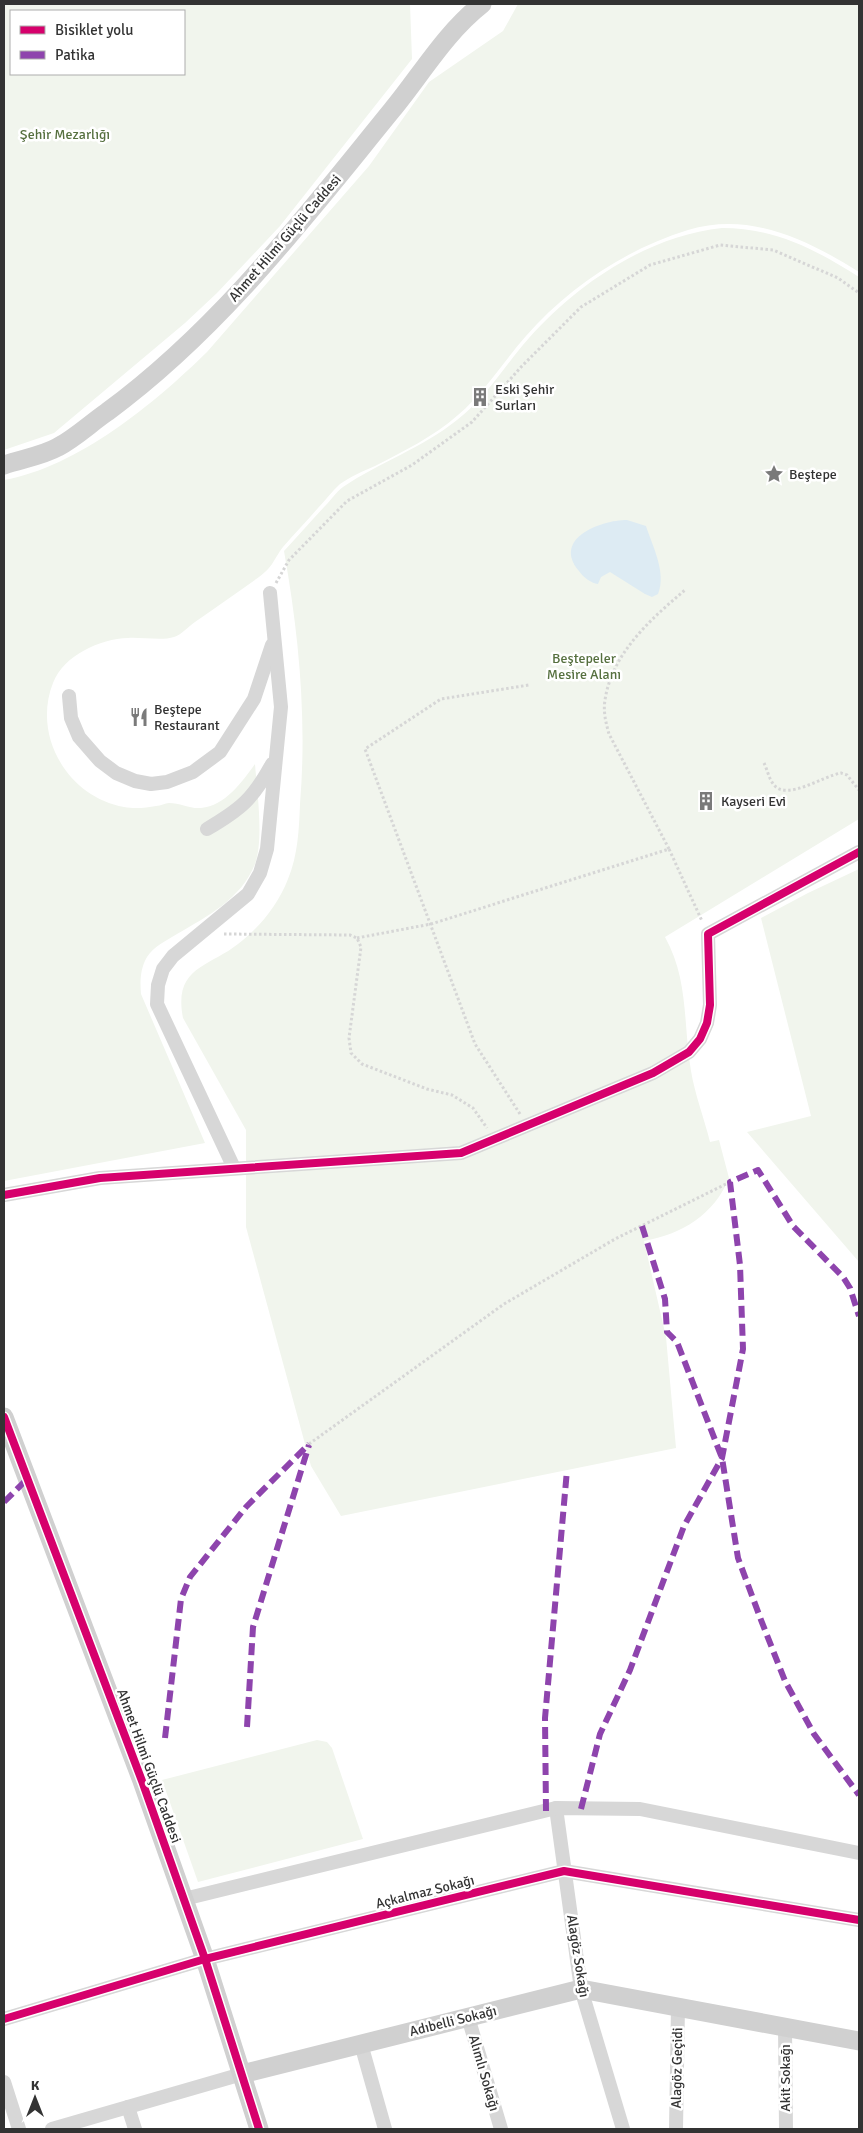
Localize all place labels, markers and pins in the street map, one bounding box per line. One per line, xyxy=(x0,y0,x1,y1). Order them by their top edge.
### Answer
place label: Eski Şehir Surları xyxy=(495,381,555,414)
building icon: Eski Şehir Surları xyxy=(469,386,491,408)
place icon: Beştepe xyxy=(763,463,785,485)
place label: Beştepe xyxy=(789,466,837,483)
place label: Beştepe Restaurant xyxy=(154,701,220,734)
restaurant icon: Beştepe Restaurant xyxy=(128,706,150,728)
building icon: Kayseri Evi xyxy=(695,790,717,812)
place label: Kayseri Evi xyxy=(721,793,786,810)

